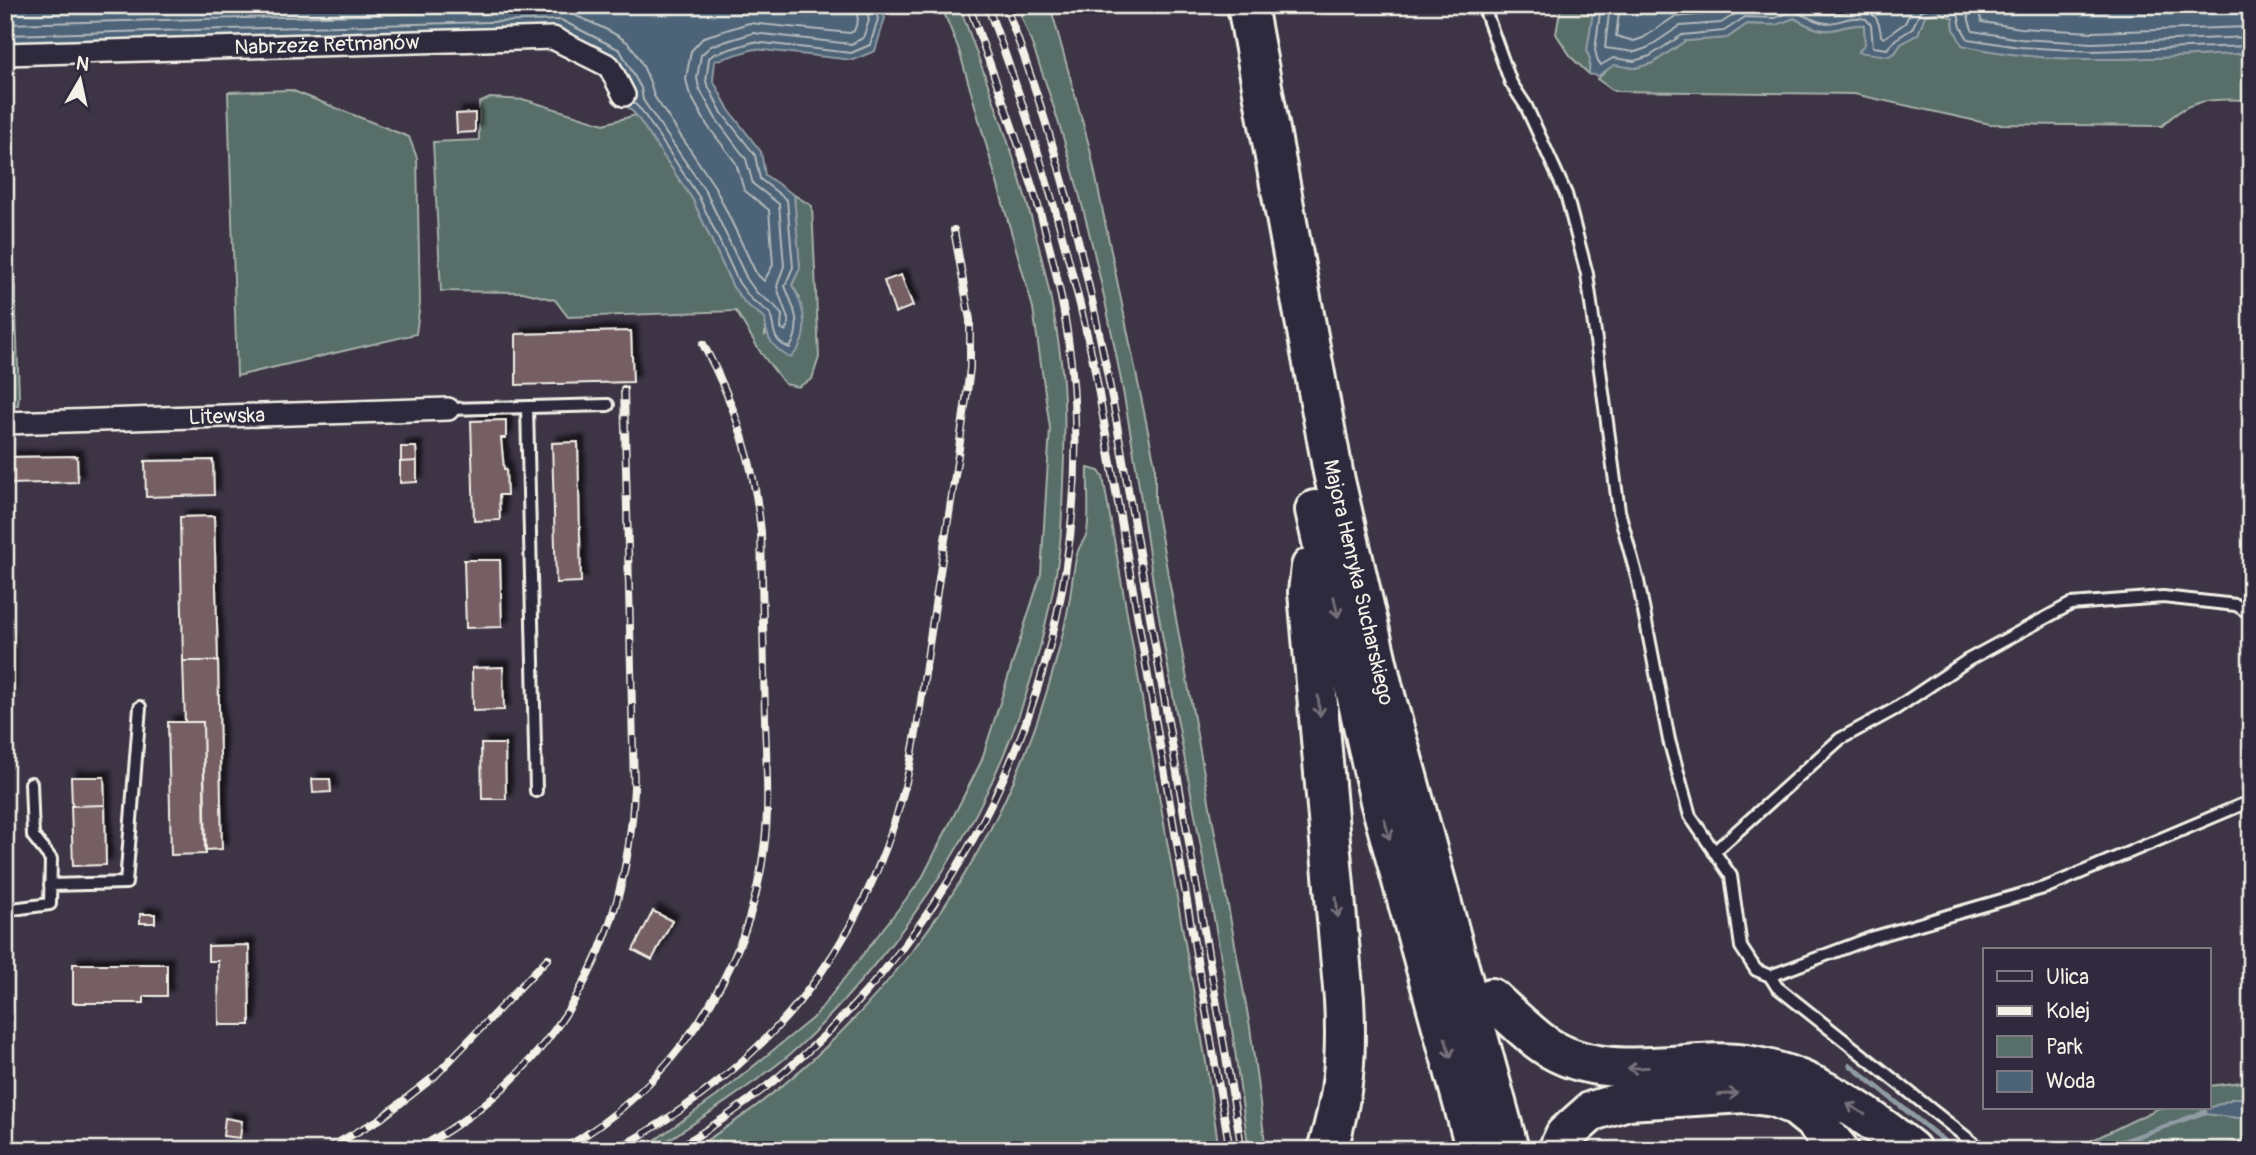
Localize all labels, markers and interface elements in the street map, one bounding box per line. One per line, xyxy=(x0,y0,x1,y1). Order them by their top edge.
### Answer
street label: Nabrzeże Retmanów xyxy=(234,29,420,61)
north arrow xyxy=(46,46,116,116)
text: N xyxy=(74,51,91,77)
street label: Litewska xyxy=(188,402,266,431)
street label: Majora Henryka Sucharskiego xyxy=(1317,457,1400,708)
one-way arrow xyxy=(1329,595,1343,618)
one-way arrow xyxy=(1313,694,1326,717)
one-way arrow xyxy=(1382,817,1395,839)
one-way arrow xyxy=(1331,895,1344,918)
legend xyxy=(1983,948,2210,1110)
text: Ulica xyxy=(2046,964,2089,991)
text: Kolej xyxy=(2046,998,2090,1025)
text: Park xyxy=(2046,1034,2083,1061)
one-way arrow xyxy=(1442,1036,1455,1059)
one-way arrow xyxy=(1627,1061,1650,1074)
text: Woda xyxy=(2046,1068,2095,1095)
one-way arrow xyxy=(1717,1087,1739,1100)
one-way arrow xyxy=(1847,1101,1867,1115)

